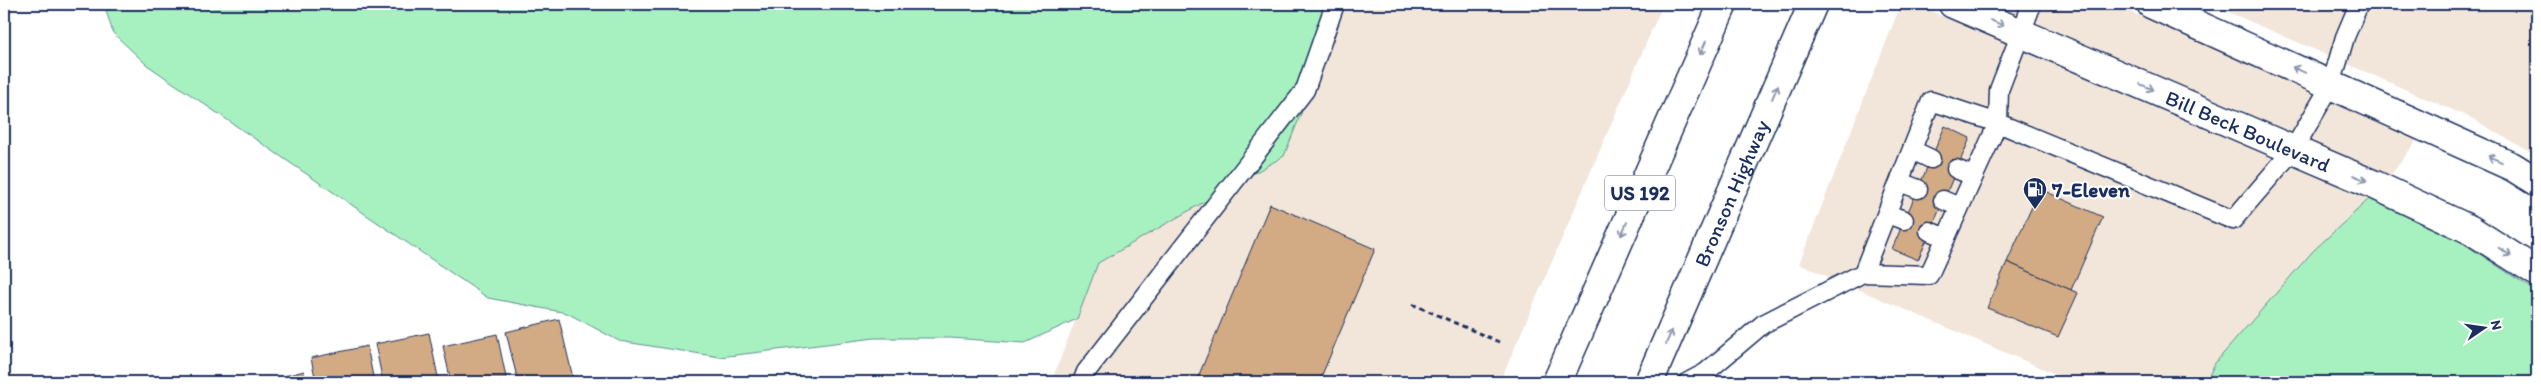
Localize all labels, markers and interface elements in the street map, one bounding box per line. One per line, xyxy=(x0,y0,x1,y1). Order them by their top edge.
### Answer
one-way arrow xyxy=(1989,19,2004,28)
one-way arrow xyxy=(1698,40,1708,55)
one-way arrow xyxy=(2292,65,2307,75)
one-way arrow xyxy=(2139,82,2154,92)
street label: Bill Beck Boulevard xyxy=(2162,84,2334,177)
one-way arrow xyxy=(1770,85,1780,100)
street label: Bronson Highway xyxy=(1688,116,1774,270)
one-way arrow xyxy=(2488,153,2503,163)
one-way arrow xyxy=(2353,175,2368,184)
road number: US 192 xyxy=(1605,176,1675,210)
fuel station icon: 7-Eleven xyxy=(2022,176,2048,210)
place label: 7-Eleven xyxy=(2051,177,2130,202)
one-way arrow xyxy=(1619,221,1629,236)
one-way arrow xyxy=(2498,247,2512,257)
north arrow xyxy=(2458,304,2508,354)
text: N xyxy=(2487,319,2506,332)
one-way arrow xyxy=(1665,330,1674,345)

